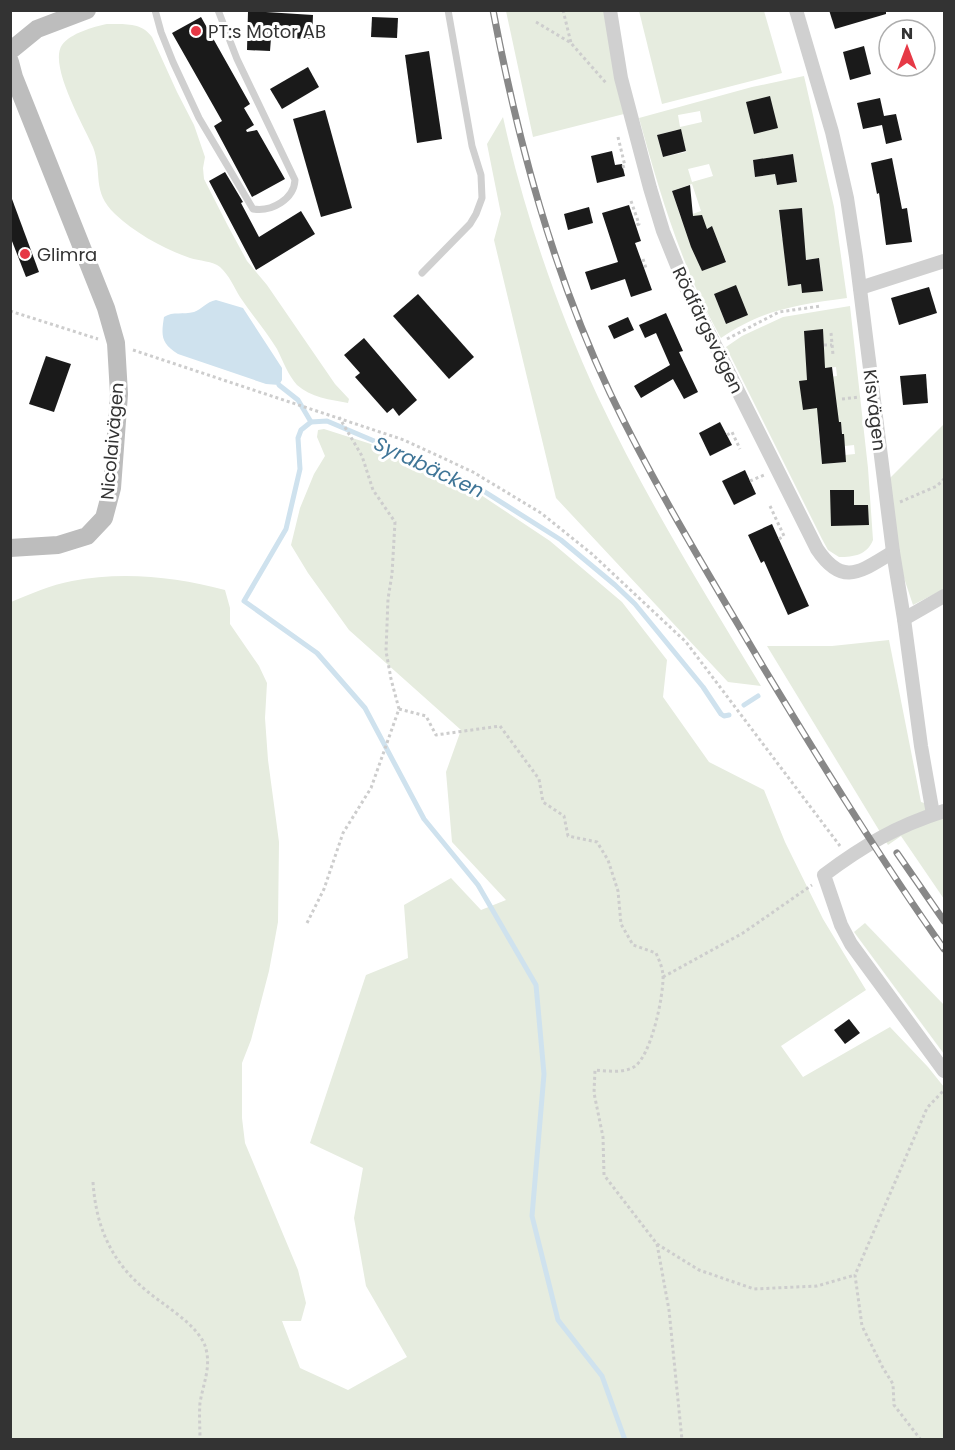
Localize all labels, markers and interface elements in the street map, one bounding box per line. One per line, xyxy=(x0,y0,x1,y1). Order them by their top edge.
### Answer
north arrow xyxy=(877,18,937,78)
place label: PT:s Motor AB xyxy=(208,19,326,44)
text: N xyxy=(901,22,913,45)
marker: PT:s Motor AB xyxy=(189,24,203,38)
place label: Glimra xyxy=(37,242,97,267)
marker: Glimra xyxy=(18,247,32,261)
street label: Rödfärgsvägen xyxy=(666,262,750,398)
street label: Kisvägen xyxy=(858,368,892,452)
street label: Nicolaivägen xyxy=(94,381,130,501)
water label: Syrabäcken xyxy=(369,429,489,505)

